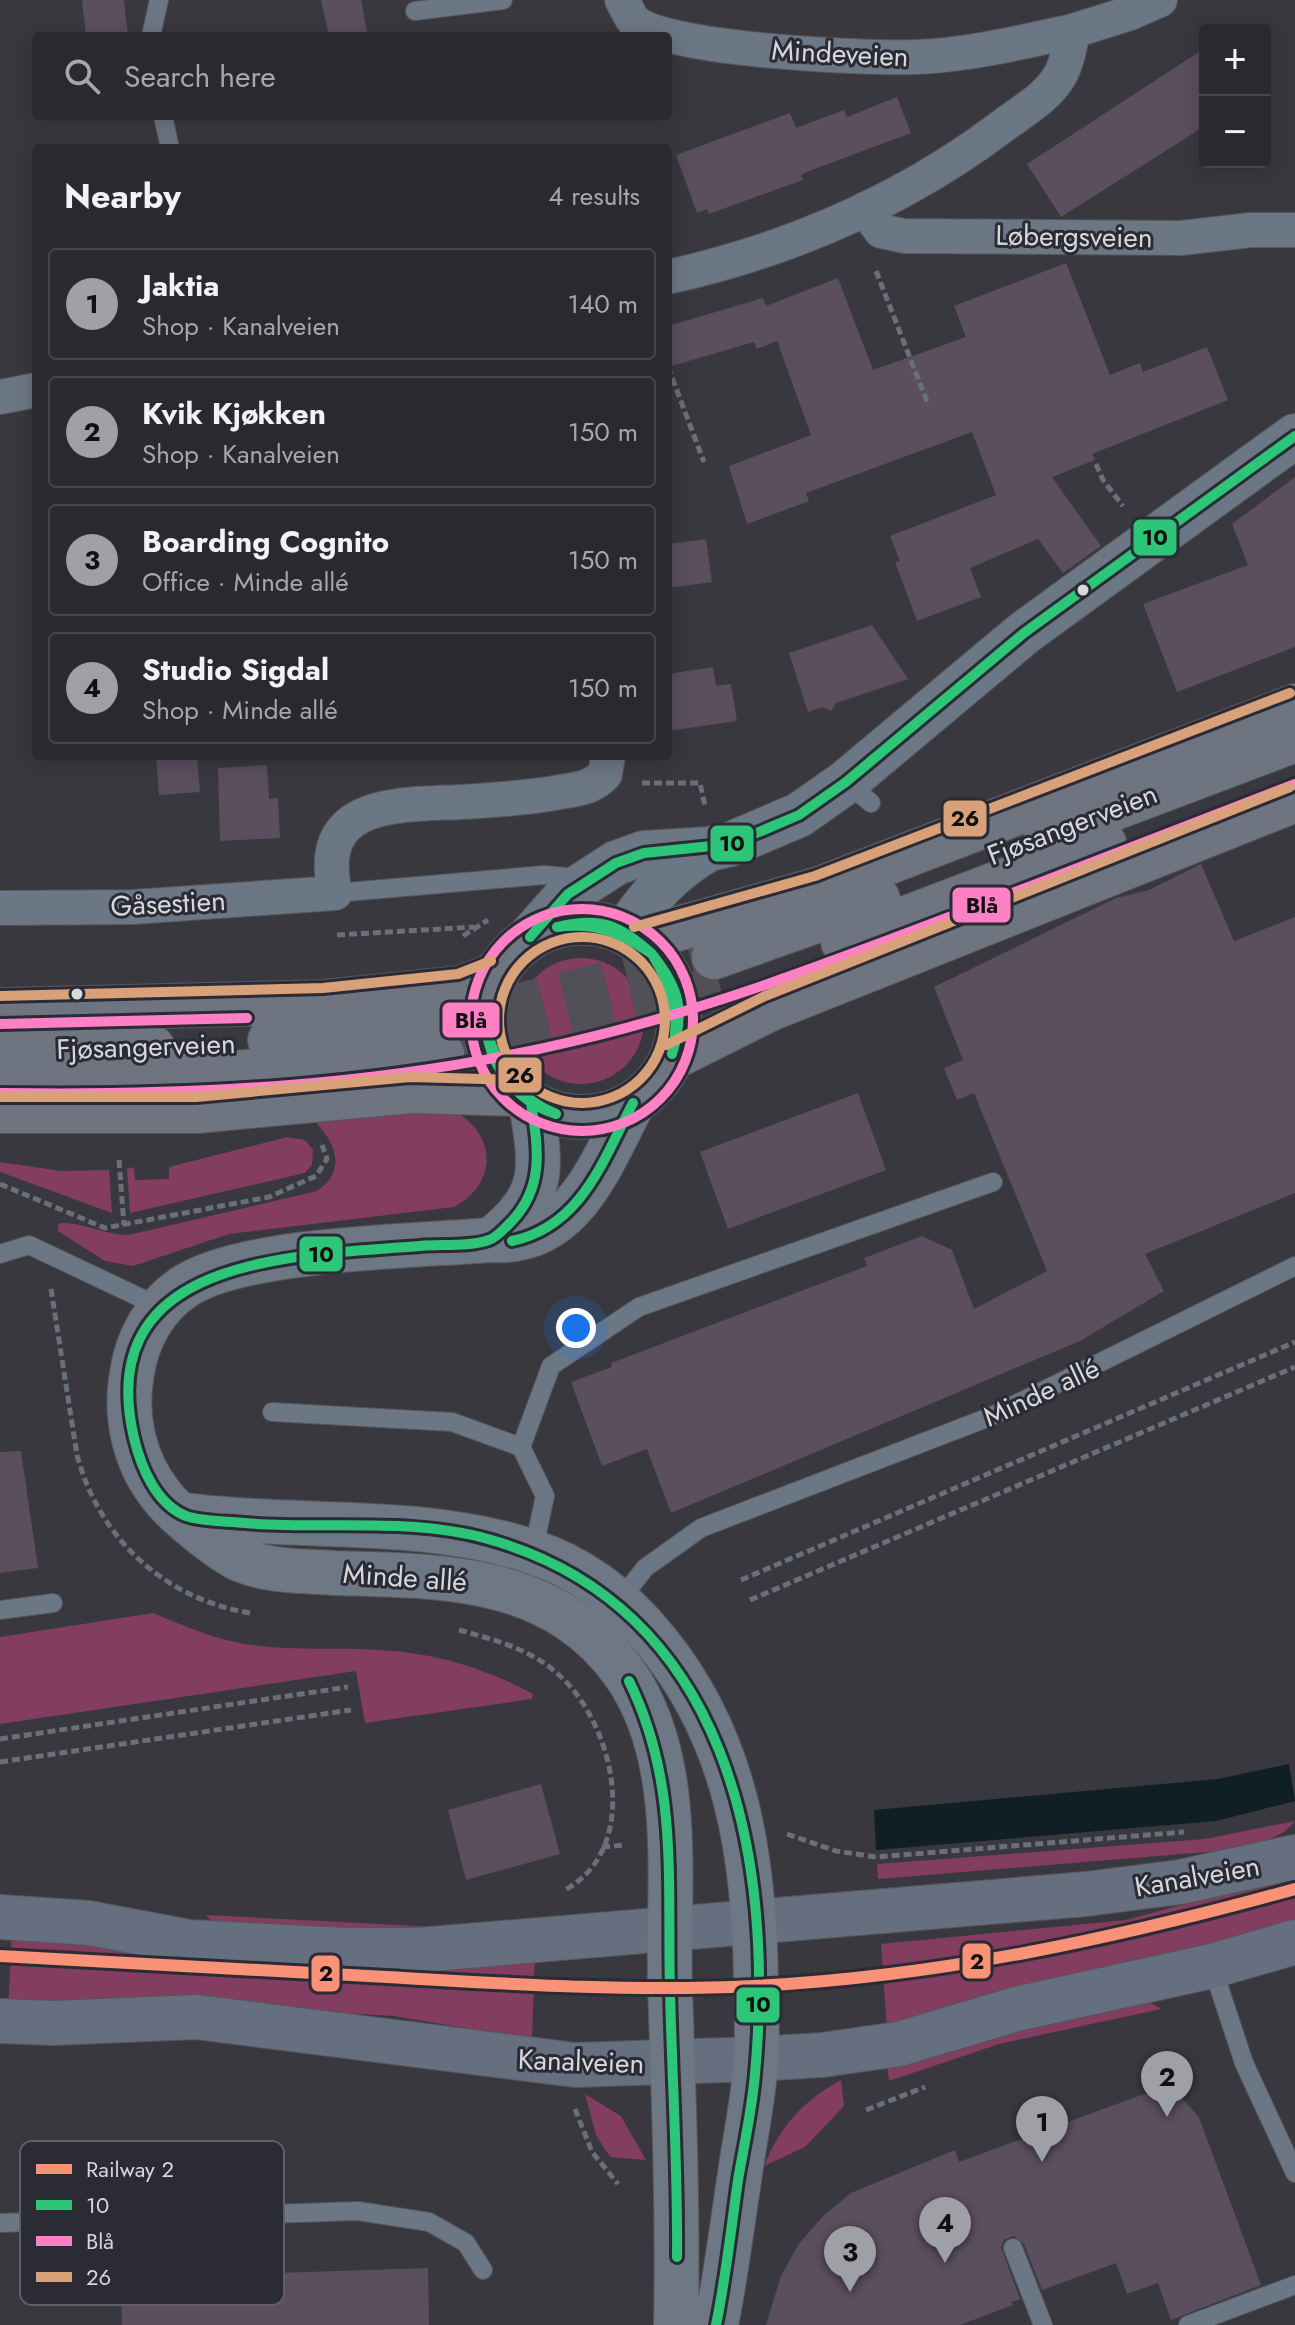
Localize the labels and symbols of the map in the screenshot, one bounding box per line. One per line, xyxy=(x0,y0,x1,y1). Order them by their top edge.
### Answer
street label: Mindeveien xyxy=(770,29,910,78)
street label: Løbergsveien xyxy=(995,215,1153,258)
line badge: 10 xyxy=(1132,518,1178,557)
text: 10 xyxy=(1142,521,1168,553)
unlabelled marker xyxy=(1075,582,1091,598)
street label: Fjøsangerveien xyxy=(981,773,1163,876)
line badge: 26 xyxy=(942,799,988,838)
text: 26 xyxy=(950,802,980,834)
line badge: 10 xyxy=(709,824,755,863)
text: 10 xyxy=(719,827,745,859)
street label: Gåsestien xyxy=(109,880,227,927)
line badge: Blå xyxy=(951,886,1012,924)
text: Blå xyxy=(966,889,998,921)
unlabelled marker xyxy=(69,986,85,1002)
line badge: Blå xyxy=(441,1001,501,1039)
text: Blå xyxy=(455,1004,487,1036)
street label: Fjøsangerveien xyxy=(56,1023,236,1070)
line badge: 26 xyxy=(497,1056,543,1094)
text: 26 xyxy=(505,1059,535,1091)
line badge: 10 xyxy=(298,1235,344,1273)
text: 10 xyxy=(308,1238,334,1270)
your location xyxy=(556,1308,596,1348)
street label: Minde allé xyxy=(976,1348,1106,1437)
street label: Minde allé xyxy=(342,1553,468,1602)
street label: Kanalveien xyxy=(1131,1845,1263,1908)
line badge: 2 xyxy=(961,1942,992,1980)
text: 2 xyxy=(970,1945,984,1977)
line badge: 2 xyxy=(310,1954,341,1993)
text: 2 xyxy=(319,1957,333,1989)
line badge: 10 xyxy=(735,1986,781,2024)
text: 10 xyxy=(745,1988,771,2020)
street label: Kanalveien xyxy=(517,2039,645,2084)
pin: 2 xyxy=(1141,2051,1193,2117)
pin: 1 xyxy=(1016,2096,1068,2162)
legend xyxy=(20,2141,284,2305)
text: Railway 2 xyxy=(86,2153,174,2185)
text: 10 xyxy=(86,2189,109,2221)
pin: 4 xyxy=(919,2197,971,2263)
text: Blå xyxy=(86,2225,114,2257)
pin: 3 xyxy=(824,2226,876,2292)
text: 26 xyxy=(86,2261,111,2293)

